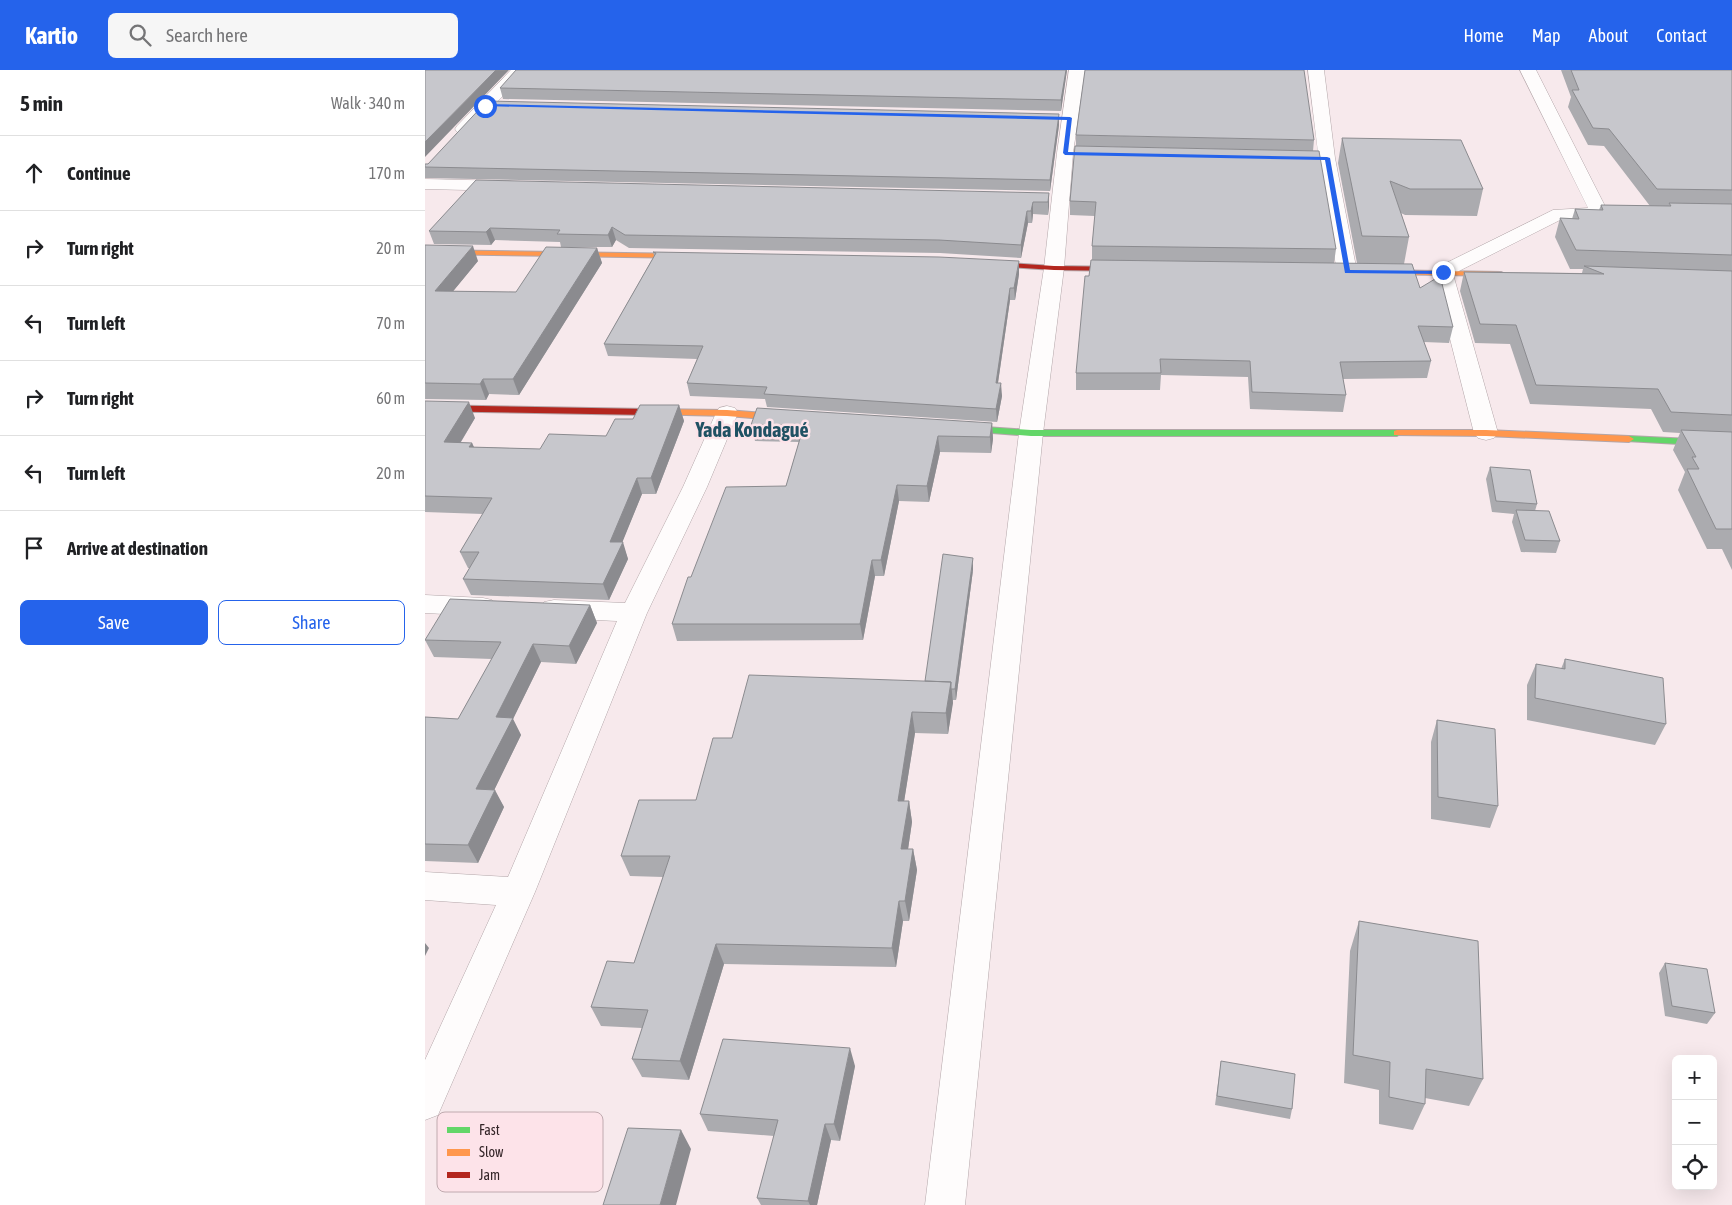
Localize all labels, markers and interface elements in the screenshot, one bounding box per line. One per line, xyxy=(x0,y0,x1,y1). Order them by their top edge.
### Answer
search box xyxy=(108,13,458,58)
icon: search xyxy=(126,21,154,49)
text: Kartio xyxy=(25,22,78,49)
text: Search here xyxy=(166,24,248,46)
text: Home xyxy=(1464,25,1504,46)
text: Map xyxy=(1532,25,1561,46)
text: About xyxy=(1589,25,1628,46)
text: Contact xyxy=(1656,25,1707,46)
text: 5 min xyxy=(20,91,63,115)
text: Walk · 340 m xyxy=(331,94,405,112)
route start xyxy=(474,95,497,118)
icon: ahead xyxy=(20,159,48,187)
text: Continue xyxy=(67,162,131,184)
text: 170 m xyxy=(369,164,405,182)
icon: right xyxy=(20,234,48,262)
text: Turn right xyxy=(67,237,134,259)
text: 20 m xyxy=(376,239,405,257)
route end xyxy=(1432,261,1455,284)
icon: left xyxy=(20,309,48,337)
text: Turn left xyxy=(67,312,125,334)
text: 70 m xyxy=(376,314,405,332)
icon: right xyxy=(20,384,48,412)
text: Turn right xyxy=(67,387,134,409)
text: 60 m xyxy=(376,389,405,407)
district label: Yada Kondagué xyxy=(694,418,809,441)
icon: left xyxy=(20,459,48,487)
text: Turn left xyxy=(67,462,125,484)
text: 20 m xyxy=(376,464,405,482)
icon: arrive xyxy=(20,534,48,562)
text: Arrive at destination xyxy=(67,537,208,559)
button: Save xyxy=(20,600,208,645)
button: Share xyxy=(218,600,405,645)
map controls xyxy=(1672,1055,1717,1190)
button: + xyxy=(1672,1055,1717,1100)
button: − xyxy=(1672,1100,1717,1145)
legend xyxy=(437,1112,603,1192)
text: Fast xyxy=(479,1122,500,1138)
text: Slow xyxy=(479,1144,504,1160)
button: locate xyxy=(1672,1145,1717,1190)
text: Jam xyxy=(479,1167,500,1183)

